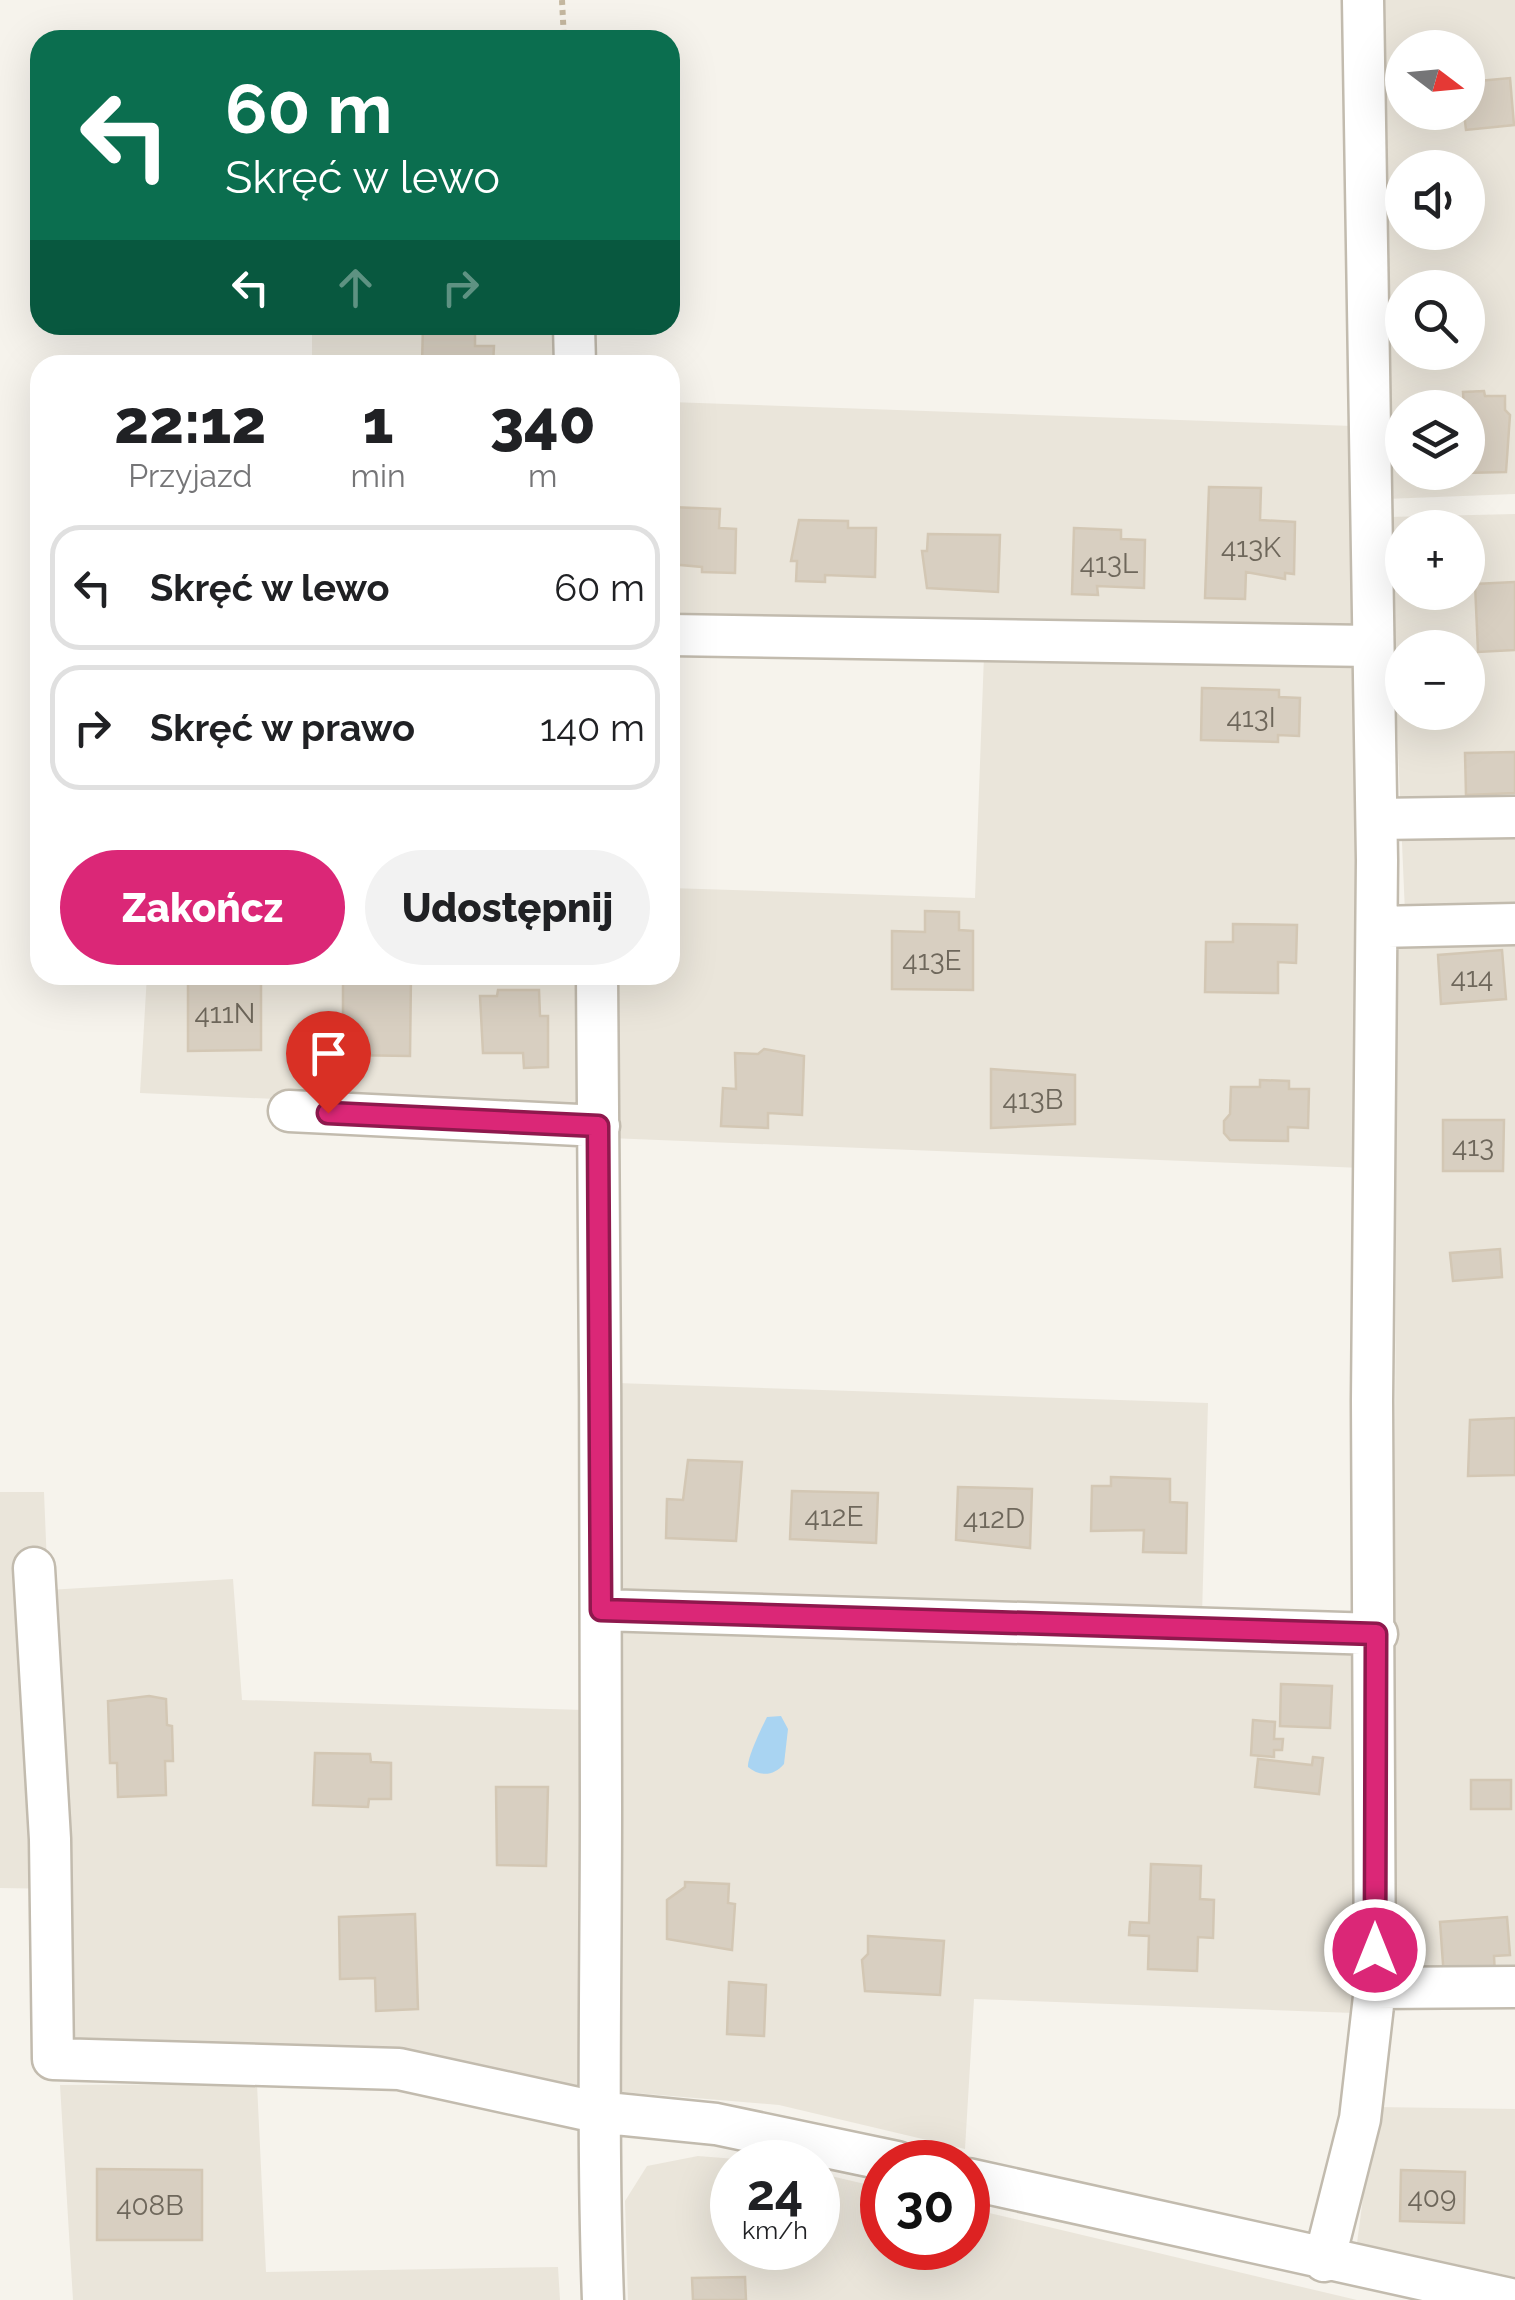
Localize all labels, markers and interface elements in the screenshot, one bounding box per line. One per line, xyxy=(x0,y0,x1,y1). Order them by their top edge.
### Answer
north arrow xyxy=(1385,30,1485,130)
map controls xyxy=(1385,30,1485,730)
text: 60 m xyxy=(225,67,392,149)
icon: left xyxy=(60,70,190,200)
button: sound xyxy=(1385,150,1485,250)
text: Skręć w lewo xyxy=(225,151,500,204)
icon: left xyxy=(223,260,278,315)
icon: ahead xyxy=(328,260,383,315)
icon: right xyxy=(433,260,488,315)
button: search xyxy=(1385,270,1485,370)
text: 22:12 xyxy=(114,387,266,457)
text: 1 xyxy=(363,387,394,457)
text: 340 xyxy=(490,387,596,457)
button: layers xyxy=(1385,390,1485,490)
text: Przyjazd xyxy=(128,457,252,494)
text: min xyxy=(351,457,406,494)
text: m xyxy=(528,457,558,494)
button: + xyxy=(1385,510,1485,610)
house number: 413K xyxy=(1221,531,1281,564)
house number: 413L xyxy=(1080,547,1138,580)
icon: left xyxy=(65,560,120,615)
text: Skręć w lewo xyxy=(150,565,390,610)
text: 60 m xyxy=(554,565,645,610)
button: − xyxy=(1385,630,1485,730)
icon: right xyxy=(65,700,120,755)
house number: 413I xyxy=(1226,701,1276,734)
text: Skręć w prawo xyxy=(150,705,415,750)
text: 140 m xyxy=(540,705,645,750)
button: Zakończ xyxy=(60,850,345,965)
button: Udostępnij xyxy=(365,850,650,965)
house number: 413E xyxy=(902,944,962,977)
house number: 414 xyxy=(1451,961,1493,994)
house number: 411N xyxy=(195,997,255,1030)
pin xyxy=(286,1011,371,1114)
icon: arrive xyxy=(301,1026,356,1081)
house number: 413B xyxy=(1003,1083,1063,1116)
house number: 413 xyxy=(1452,1130,1494,1163)
house number: 412E xyxy=(805,1500,863,1533)
house number: 412D xyxy=(963,1502,1025,1535)
position arrow xyxy=(1323,1898,1427,2002)
speed limit sign: 30 xyxy=(860,2140,990,2270)
text: 24 xyxy=(747,2163,803,2222)
house number: 409 xyxy=(1408,2181,1456,2214)
house number: 408B xyxy=(116,2189,184,2222)
text: km/h xyxy=(742,2215,808,2245)

